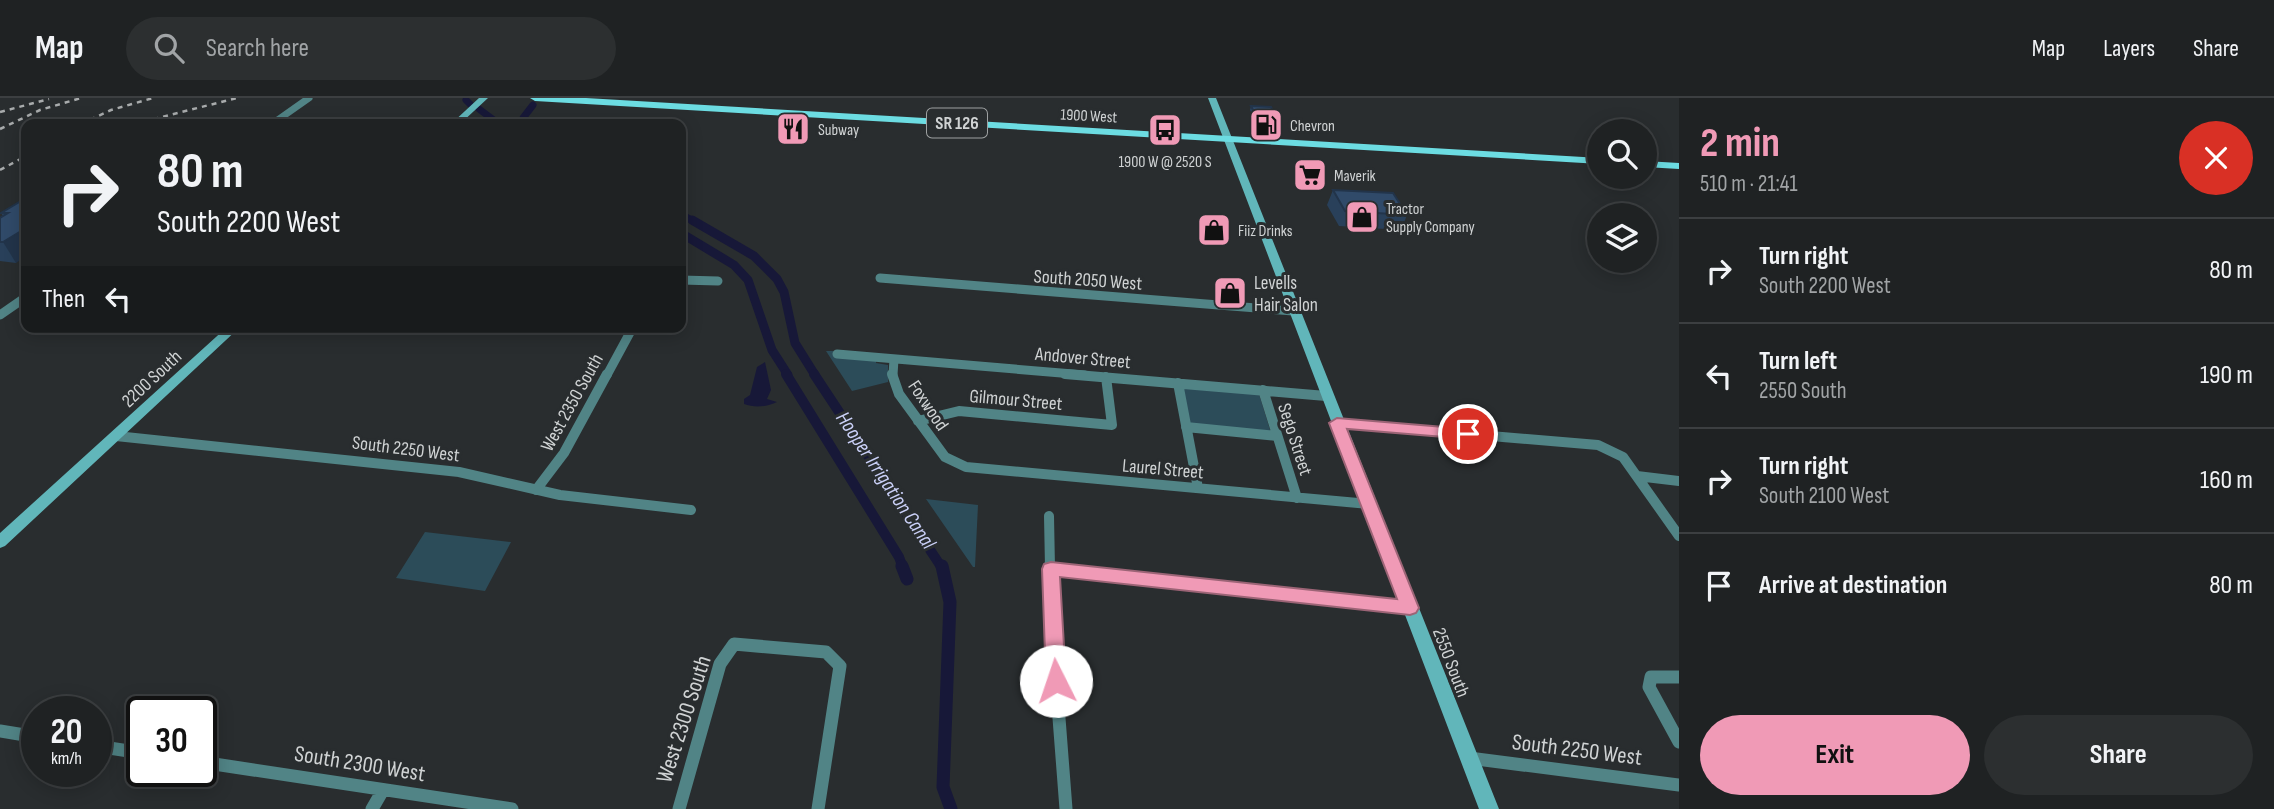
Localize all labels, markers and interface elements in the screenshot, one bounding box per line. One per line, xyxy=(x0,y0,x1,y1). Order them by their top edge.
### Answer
search box xyxy=(126,17,616,80)
text: Map xyxy=(35,28,84,68)
icon: search xyxy=(150,29,188,67)
text: Search here xyxy=(206,33,309,64)
text: Map xyxy=(2032,34,2065,63)
text: Layers xyxy=(2103,34,2155,63)
text: Share xyxy=(2193,34,2239,63)
street label: 1900 West xyxy=(1060,106,1118,127)
fuel station icon: Chevron xyxy=(1247,106,1285,144)
road number: SR 126 xyxy=(927,108,987,138)
restaurant icon: Subway xyxy=(774,110,812,148)
bus stop icon: 1900 W @ 2520 S xyxy=(1146,111,1184,149)
place label: Chevron xyxy=(1290,117,1335,136)
text: 2 min xyxy=(1700,118,1780,169)
map controls xyxy=(1587,119,1657,273)
button: search xyxy=(1587,119,1657,189)
place label: Subway xyxy=(818,121,859,140)
button: close xyxy=(2179,121,2253,195)
text: 80 m xyxy=(157,143,244,202)
icon: right xyxy=(42,147,133,238)
place label: 1900 W @ 2520 S xyxy=(1118,153,1212,172)
supermarket icon: Maverik xyxy=(1291,156,1329,194)
place label: Maverik xyxy=(1334,167,1376,186)
text: 510 m · 21:41 xyxy=(1700,170,1798,198)
shop icon: Tractor Supply Company xyxy=(1343,198,1381,236)
place label: Tractor Supply Company xyxy=(1386,200,1475,237)
text: South 2200 West xyxy=(157,203,340,242)
button: layers xyxy=(1587,203,1657,273)
shop icon: Fiiz Drinks xyxy=(1195,211,1233,249)
place label: Fiiz Drinks xyxy=(1238,222,1293,241)
text: Turn right xyxy=(1759,241,1848,272)
icon: right xyxy=(1700,252,1738,290)
text: 80 m xyxy=(2209,255,2253,286)
street label: South 2050 West xyxy=(1033,265,1143,296)
place label: Levells Hair Salon xyxy=(1254,272,1318,317)
text: South 2200 West xyxy=(1759,272,1891,300)
shop icon: Levells Hair Salon xyxy=(1211,274,1249,312)
icon: left xyxy=(99,280,137,318)
text: Then xyxy=(42,284,85,315)
street label: Andover Street xyxy=(1033,343,1132,374)
street label: 2200 South xyxy=(117,346,187,413)
text: Turn left xyxy=(1759,346,1837,377)
street label: West 2350 South xyxy=(536,350,609,456)
icon: left xyxy=(1700,357,1738,395)
text: 190 m xyxy=(2200,360,2253,391)
street label: Foxwood xyxy=(903,376,953,436)
text: 2550 South xyxy=(1759,377,1847,405)
street label: Gilmour Street xyxy=(968,385,1063,416)
street label: Sego Street xyxy=(1272,401,1317,479)
pin xyxy=(1438,404,1498,464)
water label: Hooper Irrigation Canal xyxy=(830,407,941,555)
icon: arrive xyxy=(1449,415,1487,453)
street label: South 2250 West xyxy=(351,431,461,468)
text: Turn right xyxy=(1759,451,1848,482)
street label: Laurel Street xyxy=(1121,454,1205,485)
icon: right xyxy=(1700,462,1738,500)
text: 160 m xyxy=(2200,465,2253,496)
text: South 2100 West xyxy=(1759,482,1889,510)
icon: arrive xyxy=(1700,567,1738,605)
text: Arrive at destination xyxy=(1759,570,1947,601)
text: 80 m xyxy=(2209,570,2253,601)
street label: 2550 South xyxy=(1427,625,1474,700)
position arrow xyxy=(1019,644,1093,718)
street label: West 2300 South xyxy=(650,652,718,786)
speed limit sign: 30 xyxy=(126,696,217,787)
text: 20 xyxy=(51,711,83,754)
button: Exit xyxy=(1700,715,1970,795)
button: Share xyxy=(1984,715,2253,795)
street label: South 2250 West xyxy=(1510,728,1643,772)
street label: South 2300 West xyxy=(292,740,427,788)
text: km/h xyxy=(51,748,82,769)

